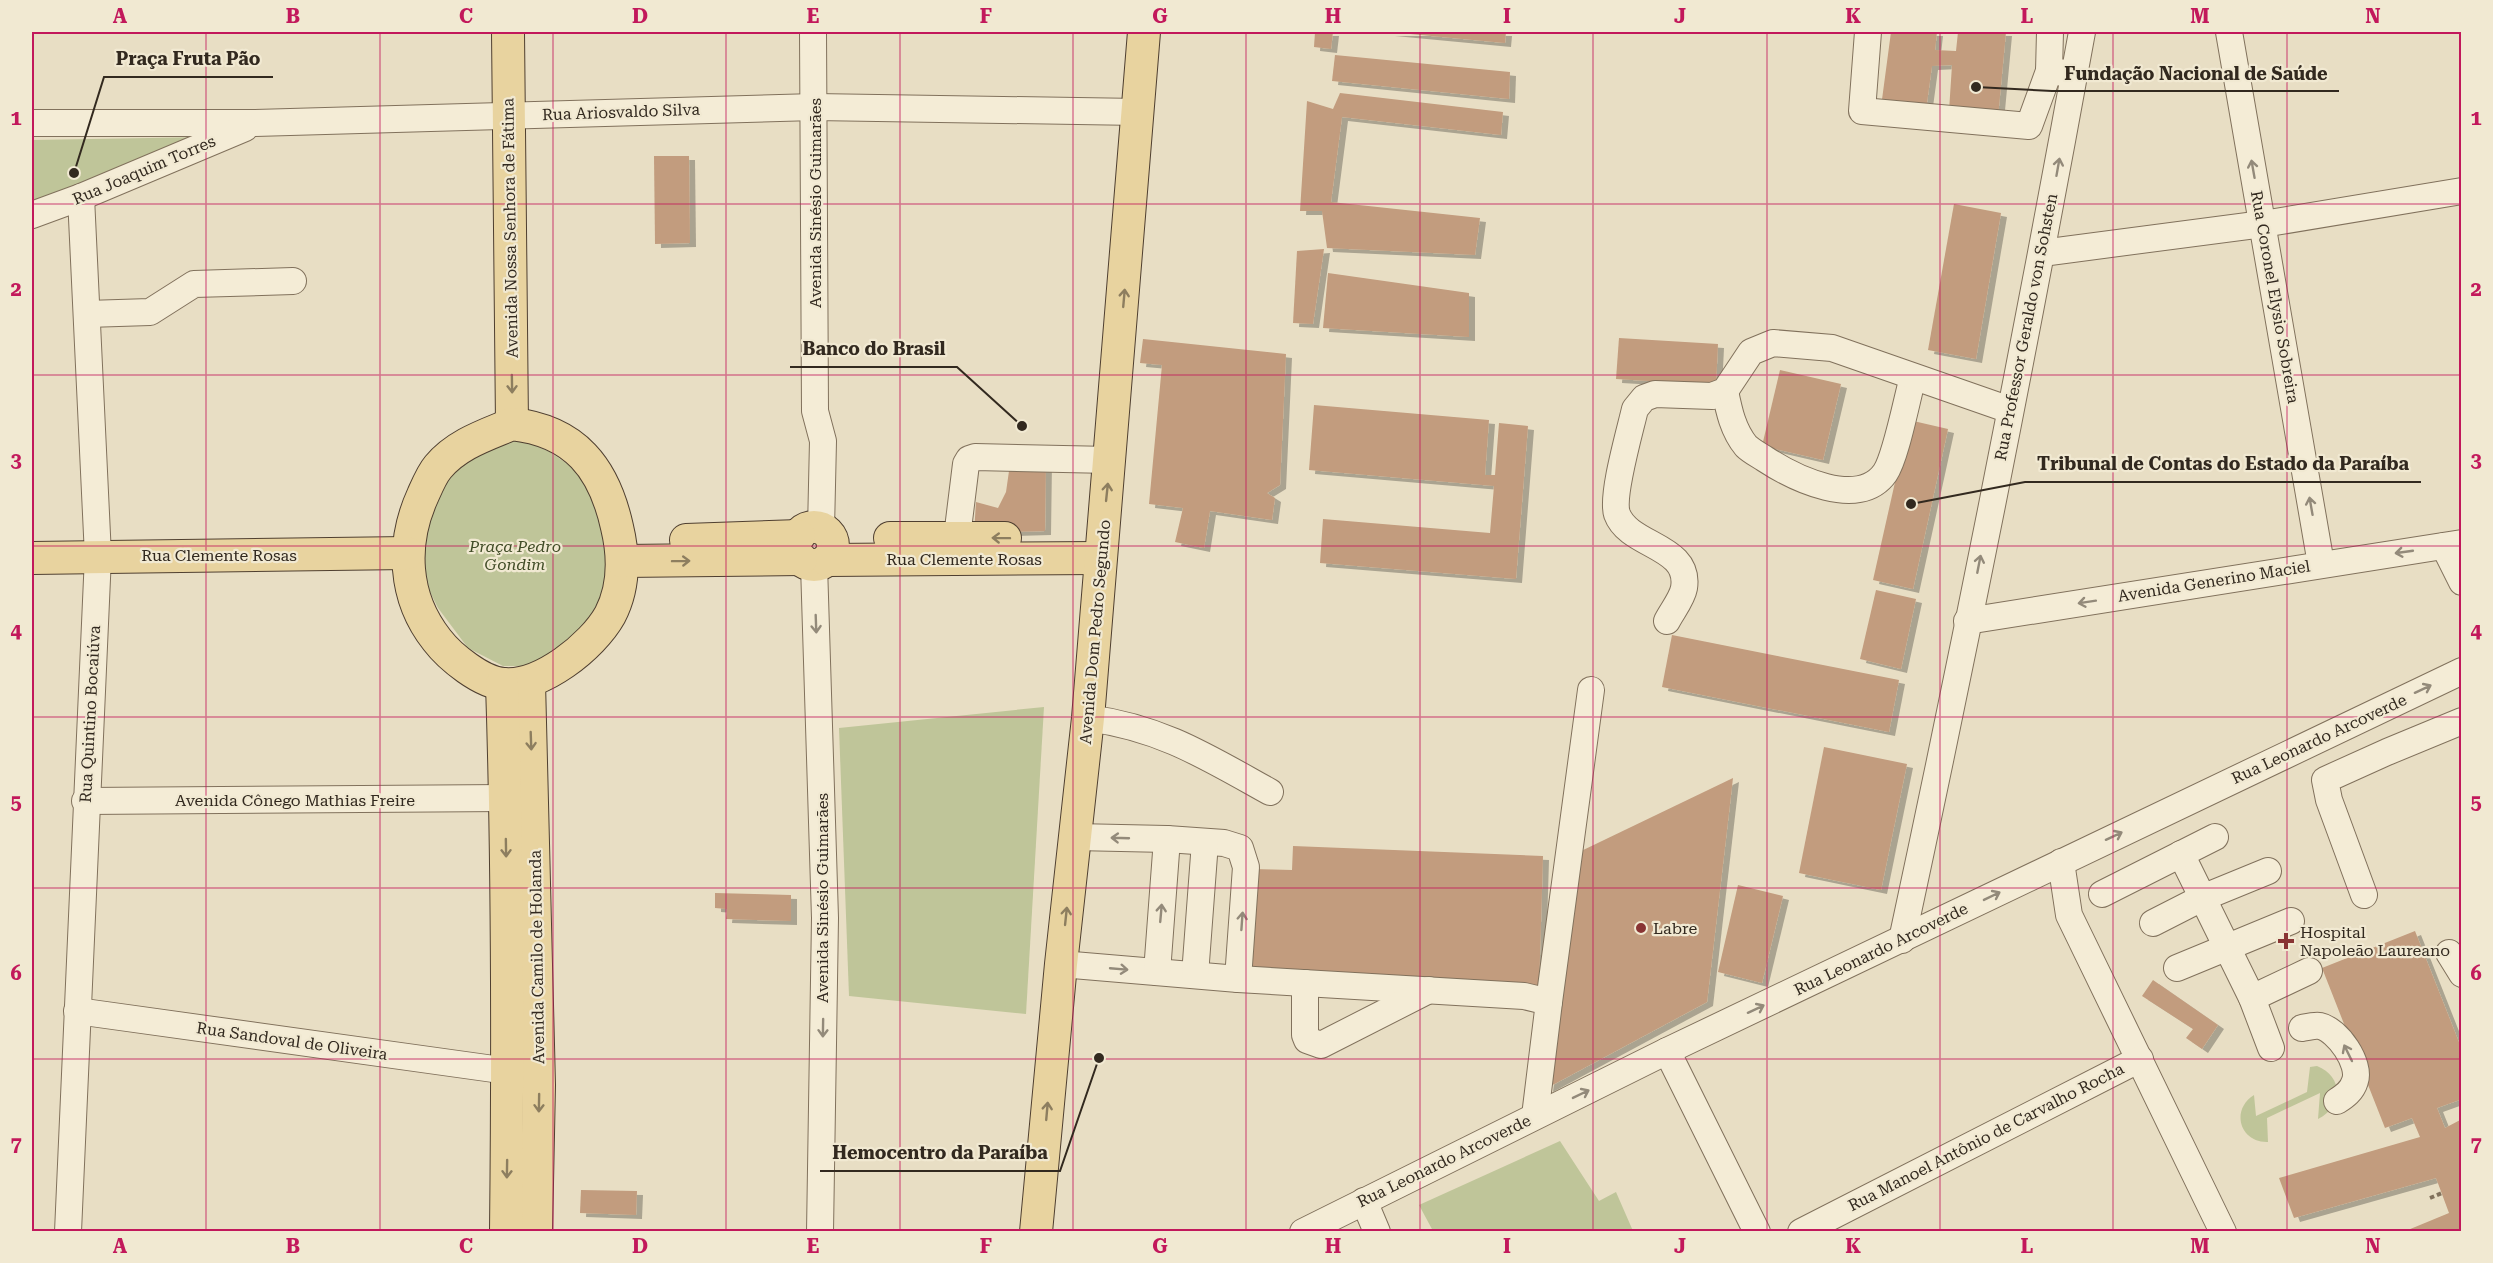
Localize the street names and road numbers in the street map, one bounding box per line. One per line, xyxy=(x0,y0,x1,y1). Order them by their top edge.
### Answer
street label: Avenida Nossa Senhora de Fátima xyxy=(498,97,522,358)
street label: Avenida Sinésio Guimarães xyxy=(806,98,825,308)
street label: Rua Ariosvaldo Silva xyxy=(542,100,701,124)
street label: Rua Joaquim Torres xyxy=(70,131,219,209)
street label: Rua Coronel Elysio Sobreira xyxy=(2247,189,2303,405)
street label: Rua Professor Geraldo von Sohsten xyxy=(1991,192,2061,462)
street label: Avenida Dom Pedro Segundo xyxy=(1076,519,1114,745)
street label: Rua Clemente Rosas xyxy=(141,546,297,565)
street label: Rua Clemente Rosas xyxy=(886,550,1042,569)
street label: Avenida Generino Maciel xyxy=(2116,556,2312,606)
street label: Rua Quintino Bocaiúva xyxy=(76,624,104,803)
street label: Rua Leonardo Arcoverde xyxy=(2228,690,2410,788)
street label: Avenida Cônego Mathias Freire xyxy=(175,791,415,810)
street label: Avenida Sinésio Guimarães xyxy=(813,793,832,1003)
street label: Avenida Camilo de Holanda xyxy=(526,849,548,1064)
street label: Rua Leonardo Arcoverde xyxy=(1791,899,1971,999)
street label: Rua Sandoval de Oliveira xyxy=(195,1018,389,1064)
street label: Rua Manoel Antônio de Carvalho Rocha xyxy=(1845,1059,2127,1215)
street label: Rua Leonardo Arcoverde xyxy=(1354,1111,1534,1211)

